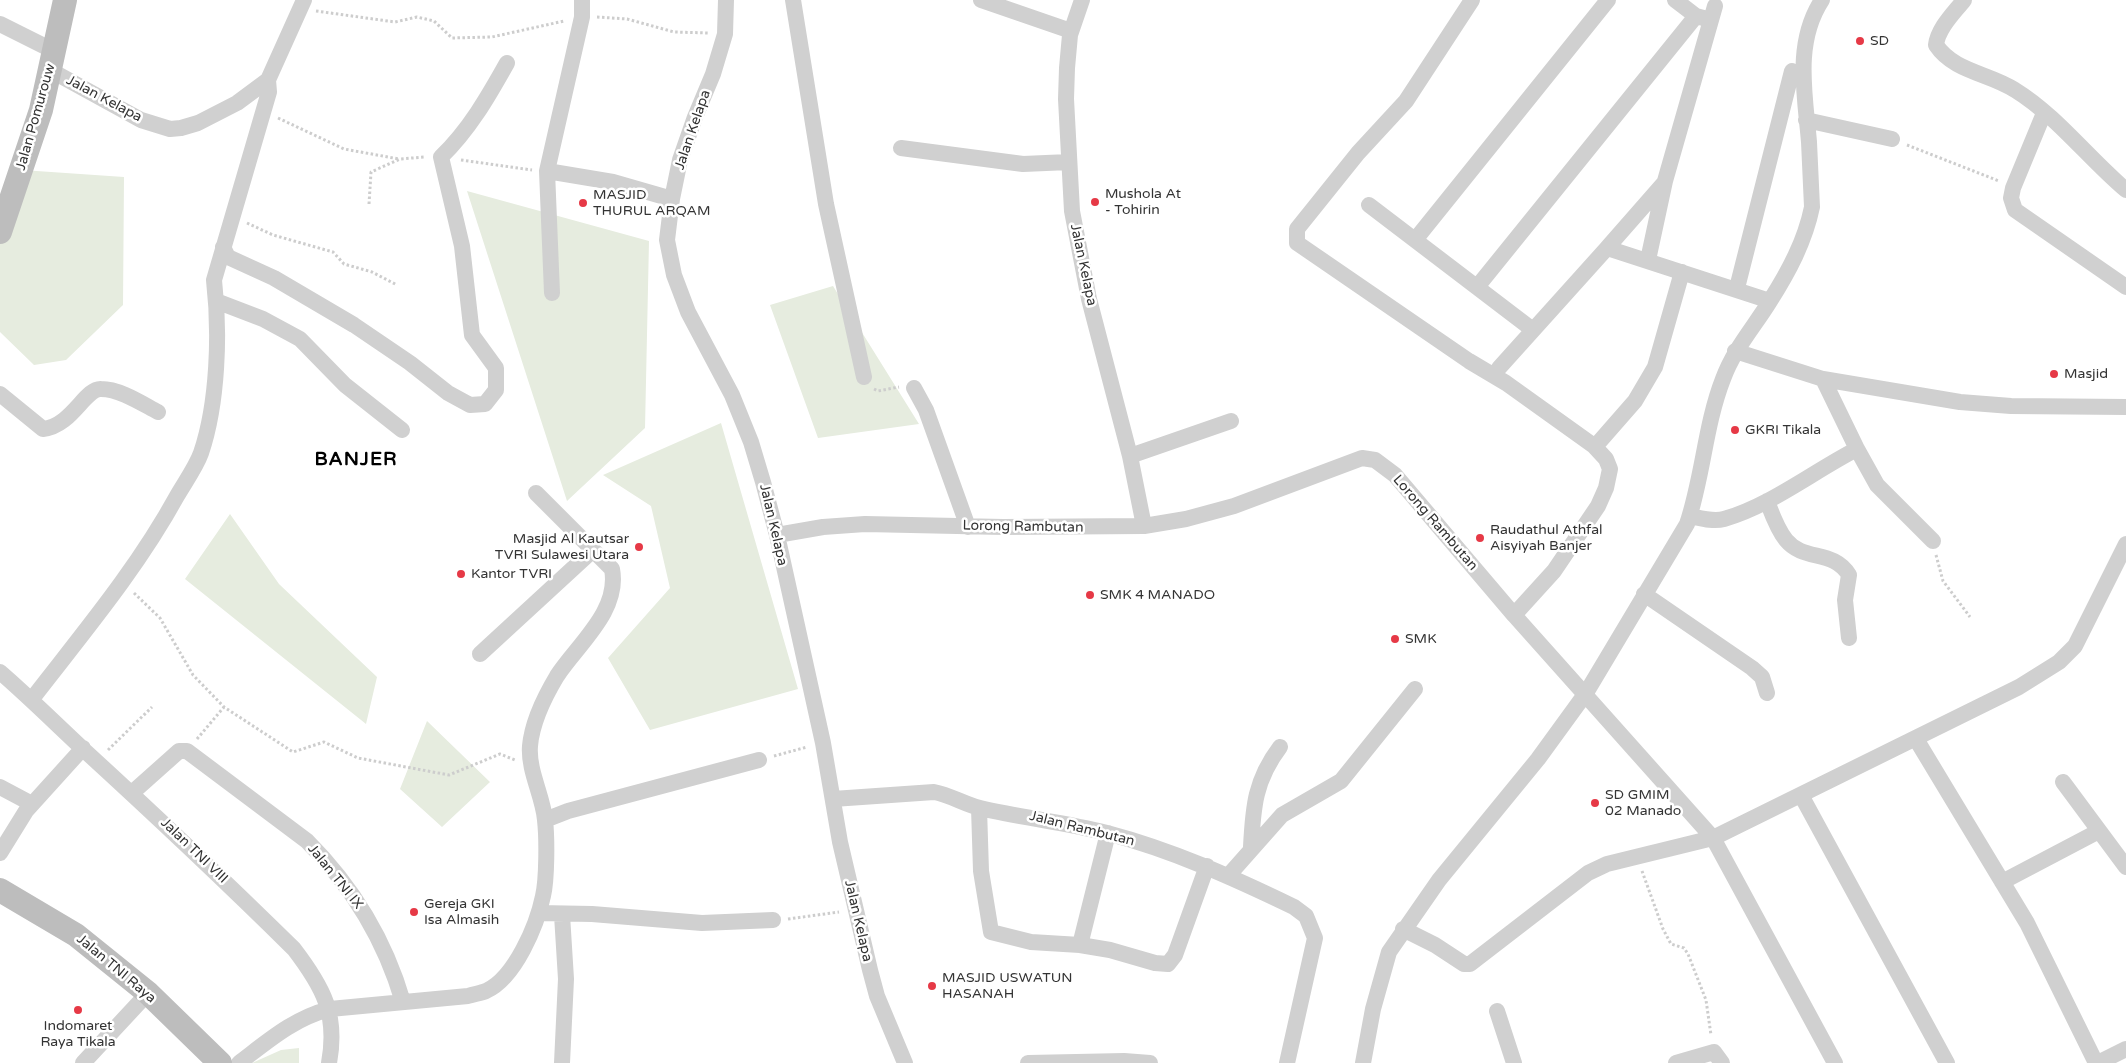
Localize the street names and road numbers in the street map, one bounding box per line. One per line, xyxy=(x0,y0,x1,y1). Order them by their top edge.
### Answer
street label: Jalan Pomurouw xyxy=(13,62,59,172)
street label: Jalan Kelapa xyxy=(63,72,145,126)
street label: Jalan Kelapa xyxy=(672,88,714,172)
street label: Jalan Kelapa xyxy=(1066,223,1100,307)
street label: Lorong Rambutan xyxy=(1389,472,1481,574)
street label: Jalan Kelapa xyxy=(755,483,791,567)
street label: Lorong Rambutan xyxy=(962,518,1084,536)
street label: Jalan Rambutan xyxy=(1028,808,1136,850)
street label: Jalan TNI VIII xyxy=(157,815,231,887)
street label: Jalan TNI IX xyxy=(304,841,366,913)
street label: Jalan Kelapa xyxy=(840,879,876,963)
street label: Jalan TNI Raya xyxy=(73,931,159,1007)

